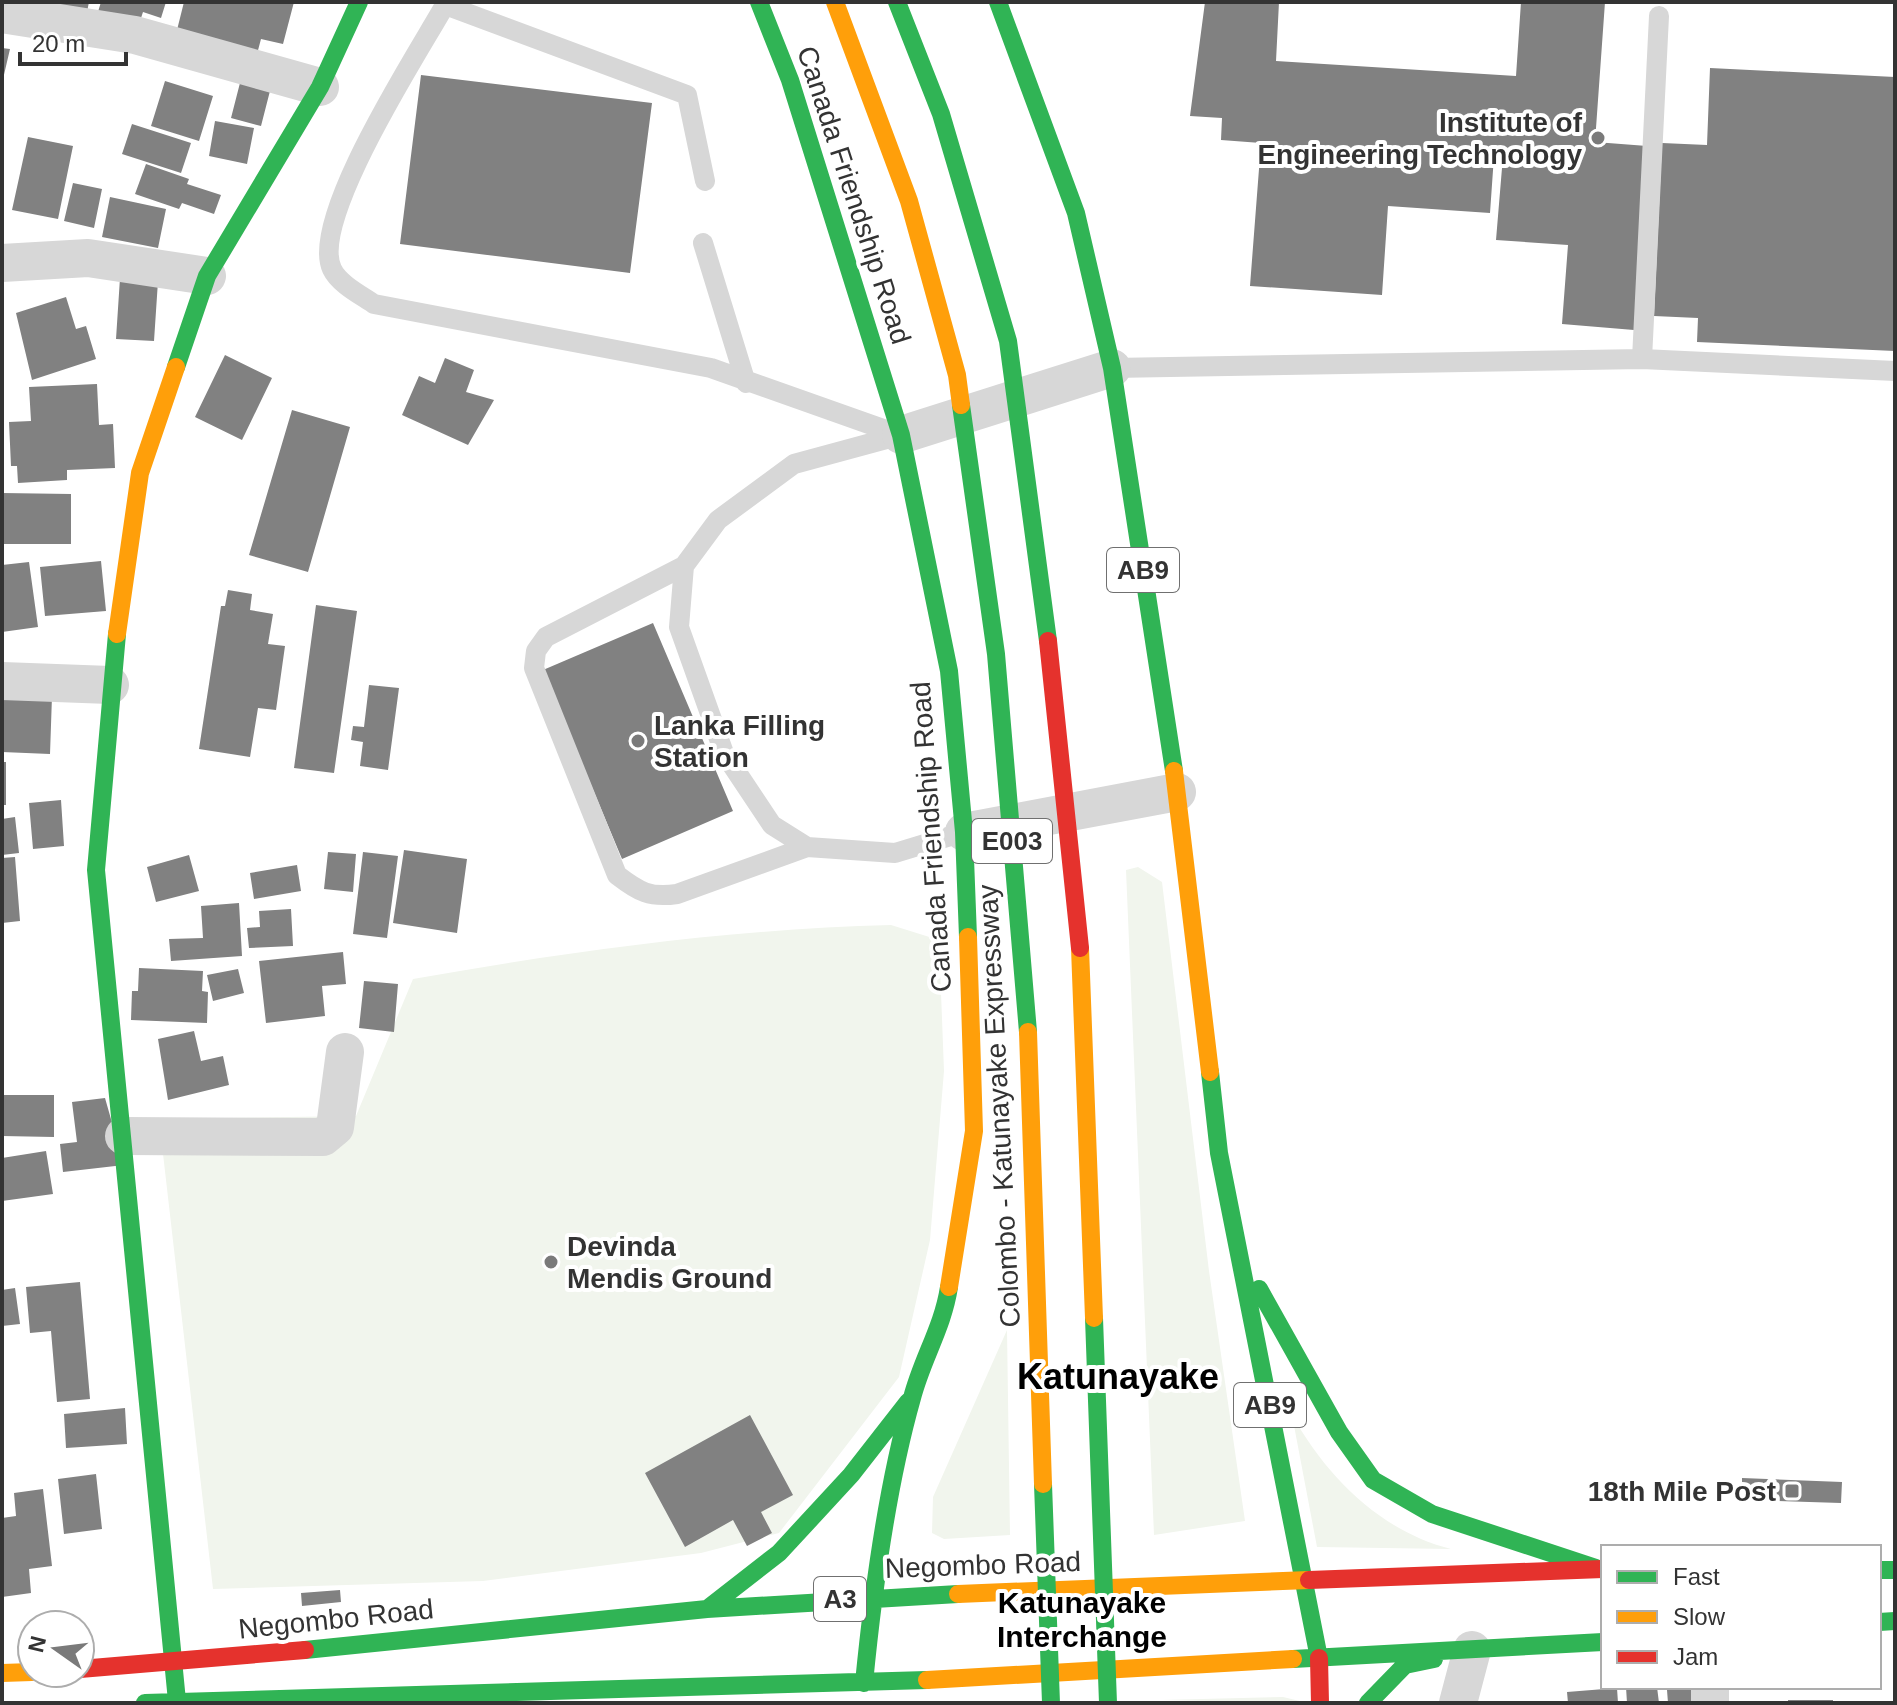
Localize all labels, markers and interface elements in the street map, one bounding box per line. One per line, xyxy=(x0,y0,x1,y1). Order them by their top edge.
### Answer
scale bar xyxy=(20,16,126,66)
text: 20 m xyxy=(32,30,85,57)
street label: Canada Friendship Road xyxy=(791,42,917,348)
place label: Institute of Engineering Technology xyxy=(1257,107,1583,170)
marker: Institute of Engineering Technology xyxy=(1589,129,1607,147)
road number: AB9 xyxy=(1107,548,1179,592)
street label: Canada Friendship Road xyxy=(905,681,957,993)
place label: Lanka Filling Station xyxy=(654,710,825,773)
marker: Lanka Filling Station xyxy=(629,732,647,750)
road number: E003 xyxy=(972,819,1052,863)
street label: Colombo - Katunayake Expressway xyxy=(972,884,1026,1328)
place label: Devinda Mendis Ground xyxy=(567,1231,772,1294)
marker: Devinda Mendis Ground xyxy=(542,1253,560,1271)
district label: Katunayake xyxy=(1017,1356,1219,1397)
road number: AB9 xyxy=(1234,1383,1306,1427)
place label: 18th Mile Post xyxy=(1588,1476,1776,1507)
marker: 18th Mile Post xyxy=(1783,1482,1801,1500)
legend xyxy=(1601,1545,1881,1689)
street label: Negombo Road xyxy=(884,1546,1082,1584)
text: Fast xyxy=(1673,1563,1720,1590)
road number: A3 xyxy=(814,1577,866,1621)
district label: Katunayake Interchange xyxy=(997,1586,1167,1653)
street label: Negombo Road xyxy=(237,1593,435,1645)
text: Slow xyxy=(1673,1603,1726,1630)
north arrow xyxy=(16,1609,96,1689)
text: N xyxy=(23,1634,51,1655)
text: Jam xyxy=(1673,1643,1718,1670)

